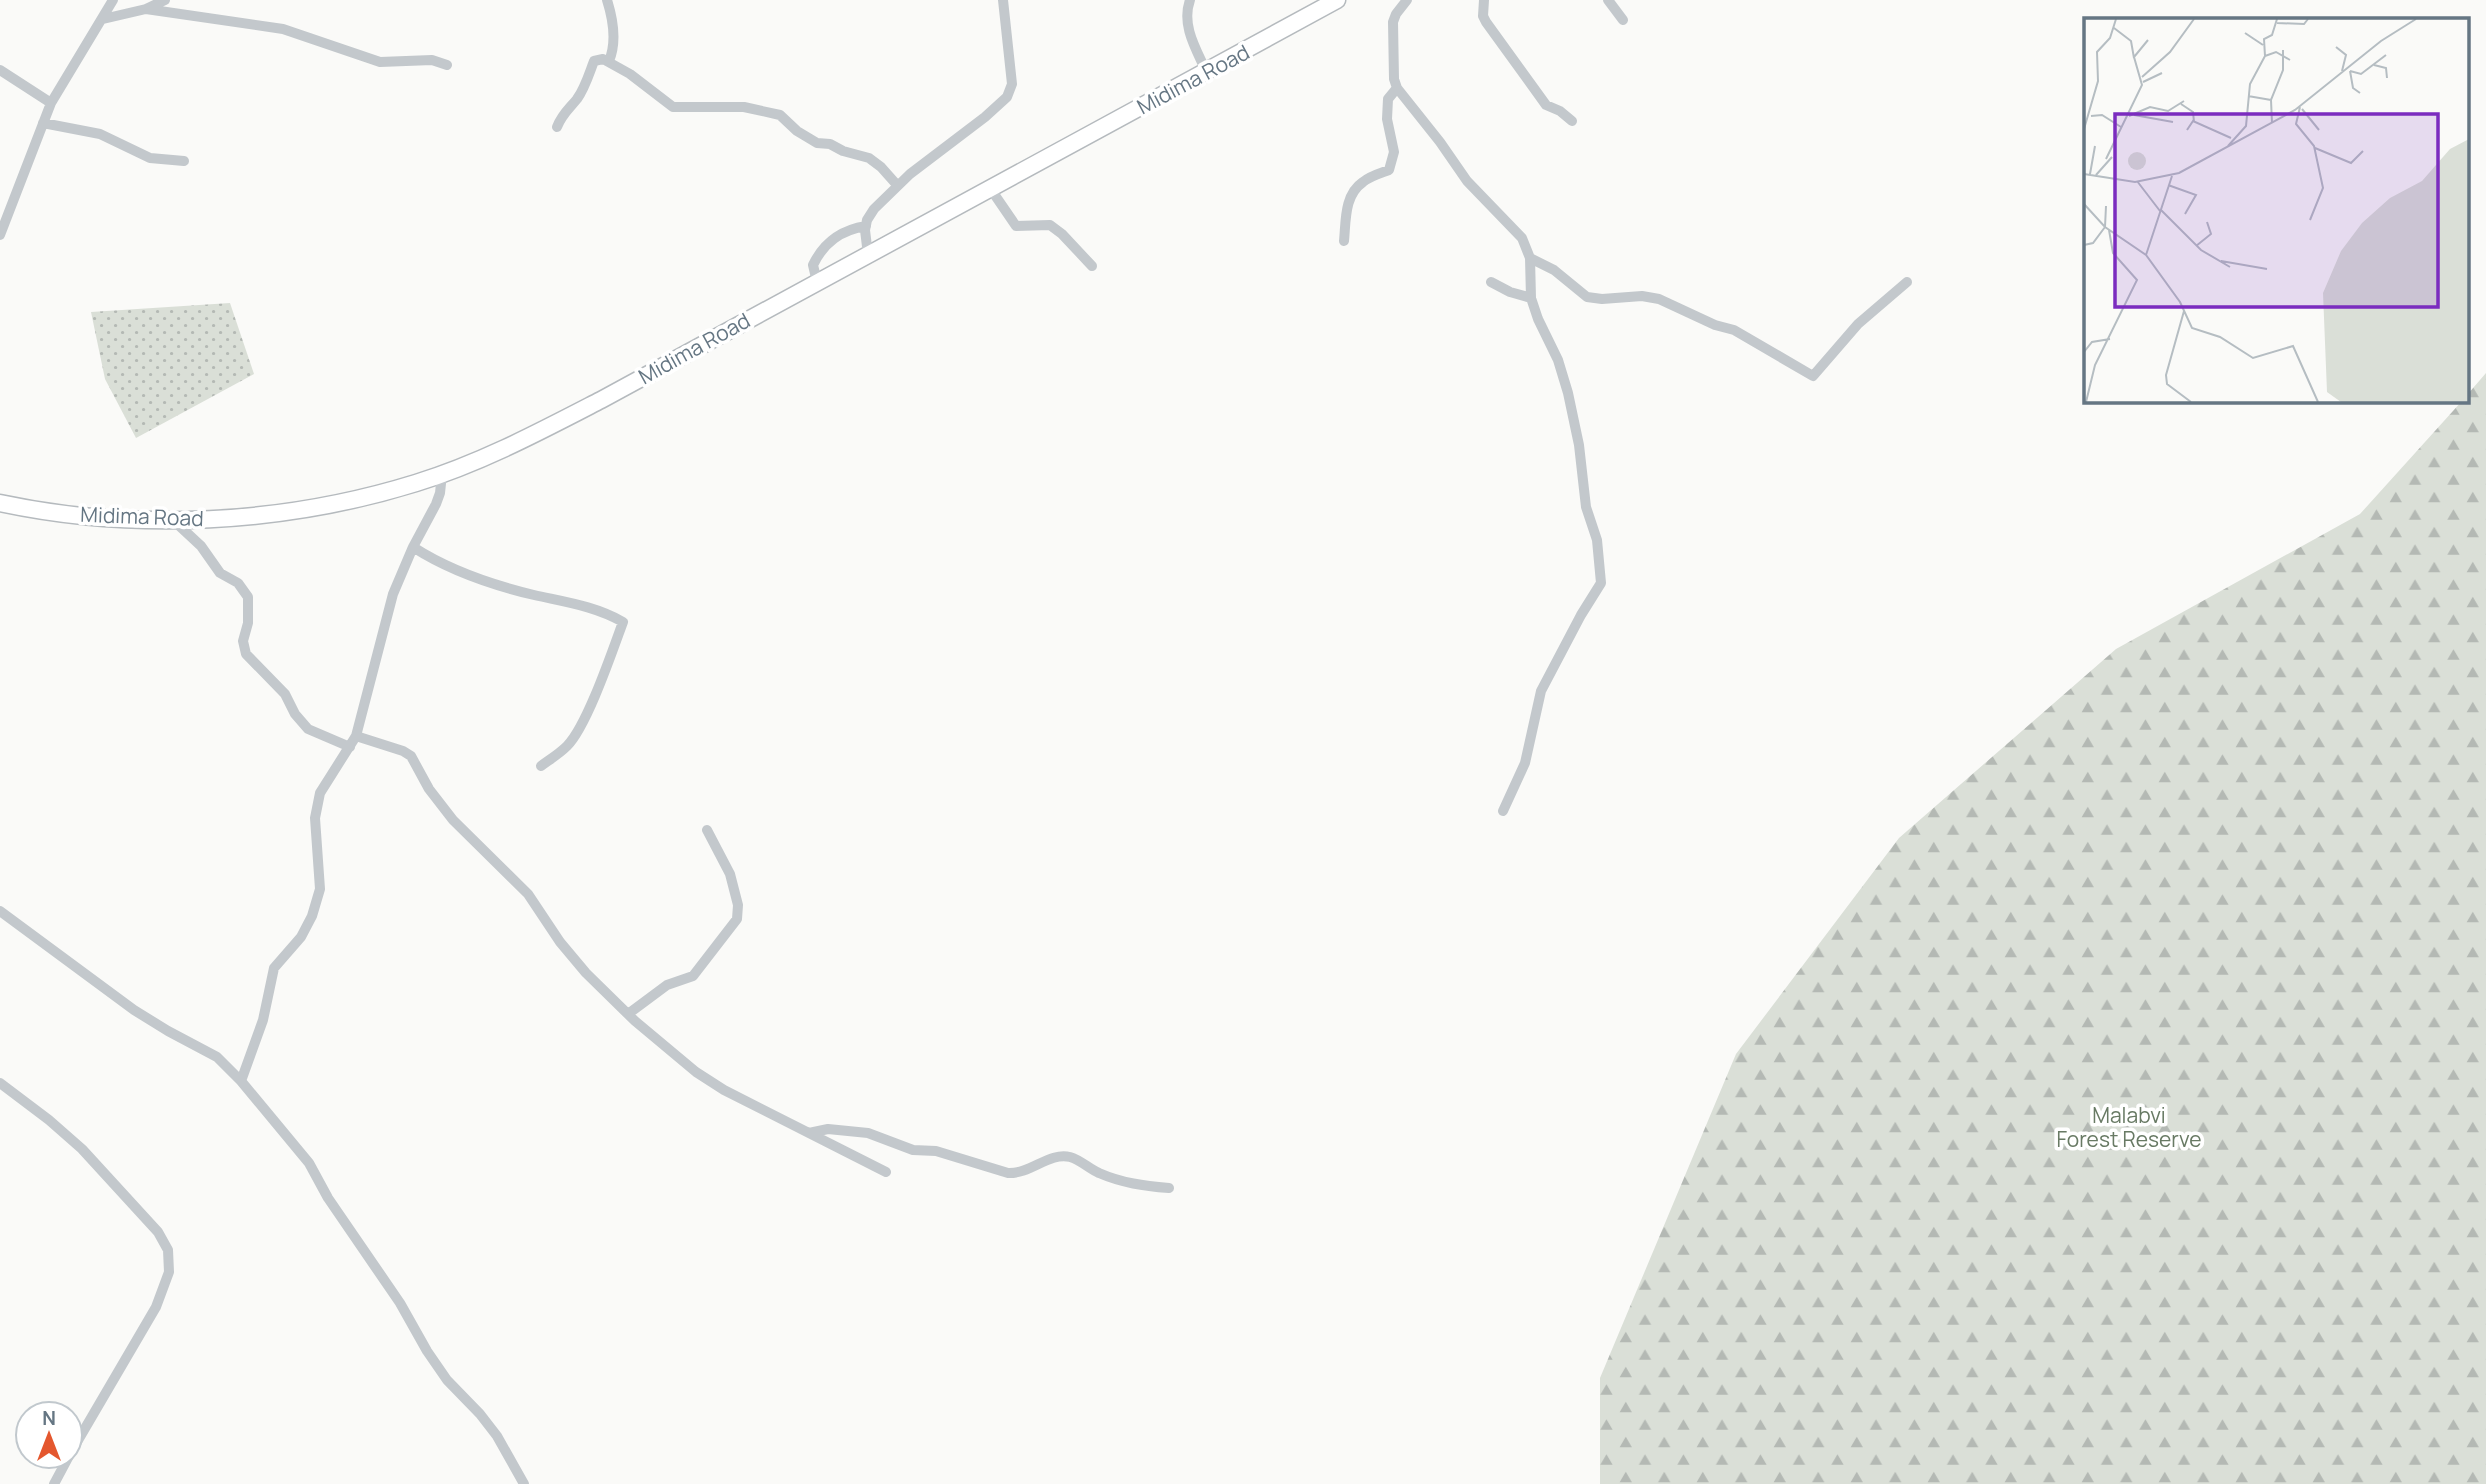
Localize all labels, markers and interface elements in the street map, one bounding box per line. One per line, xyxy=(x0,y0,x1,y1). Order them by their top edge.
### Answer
inset map xyxy=(2084,18,2468,402)
street label: Midima Road xyxy=(1132,38,1254,120)
street label: Midima Road xyxy=(633,306,755,390)
street label: Midima Road xyxy=(80,500,204,532)
park label: Malabvi Forest Reserve xyxy=(2057,1101,2201,1153)
north arrow xyxy=(14,1400,84,1470)
text: N xyxy=(42,1405,56,1431)

